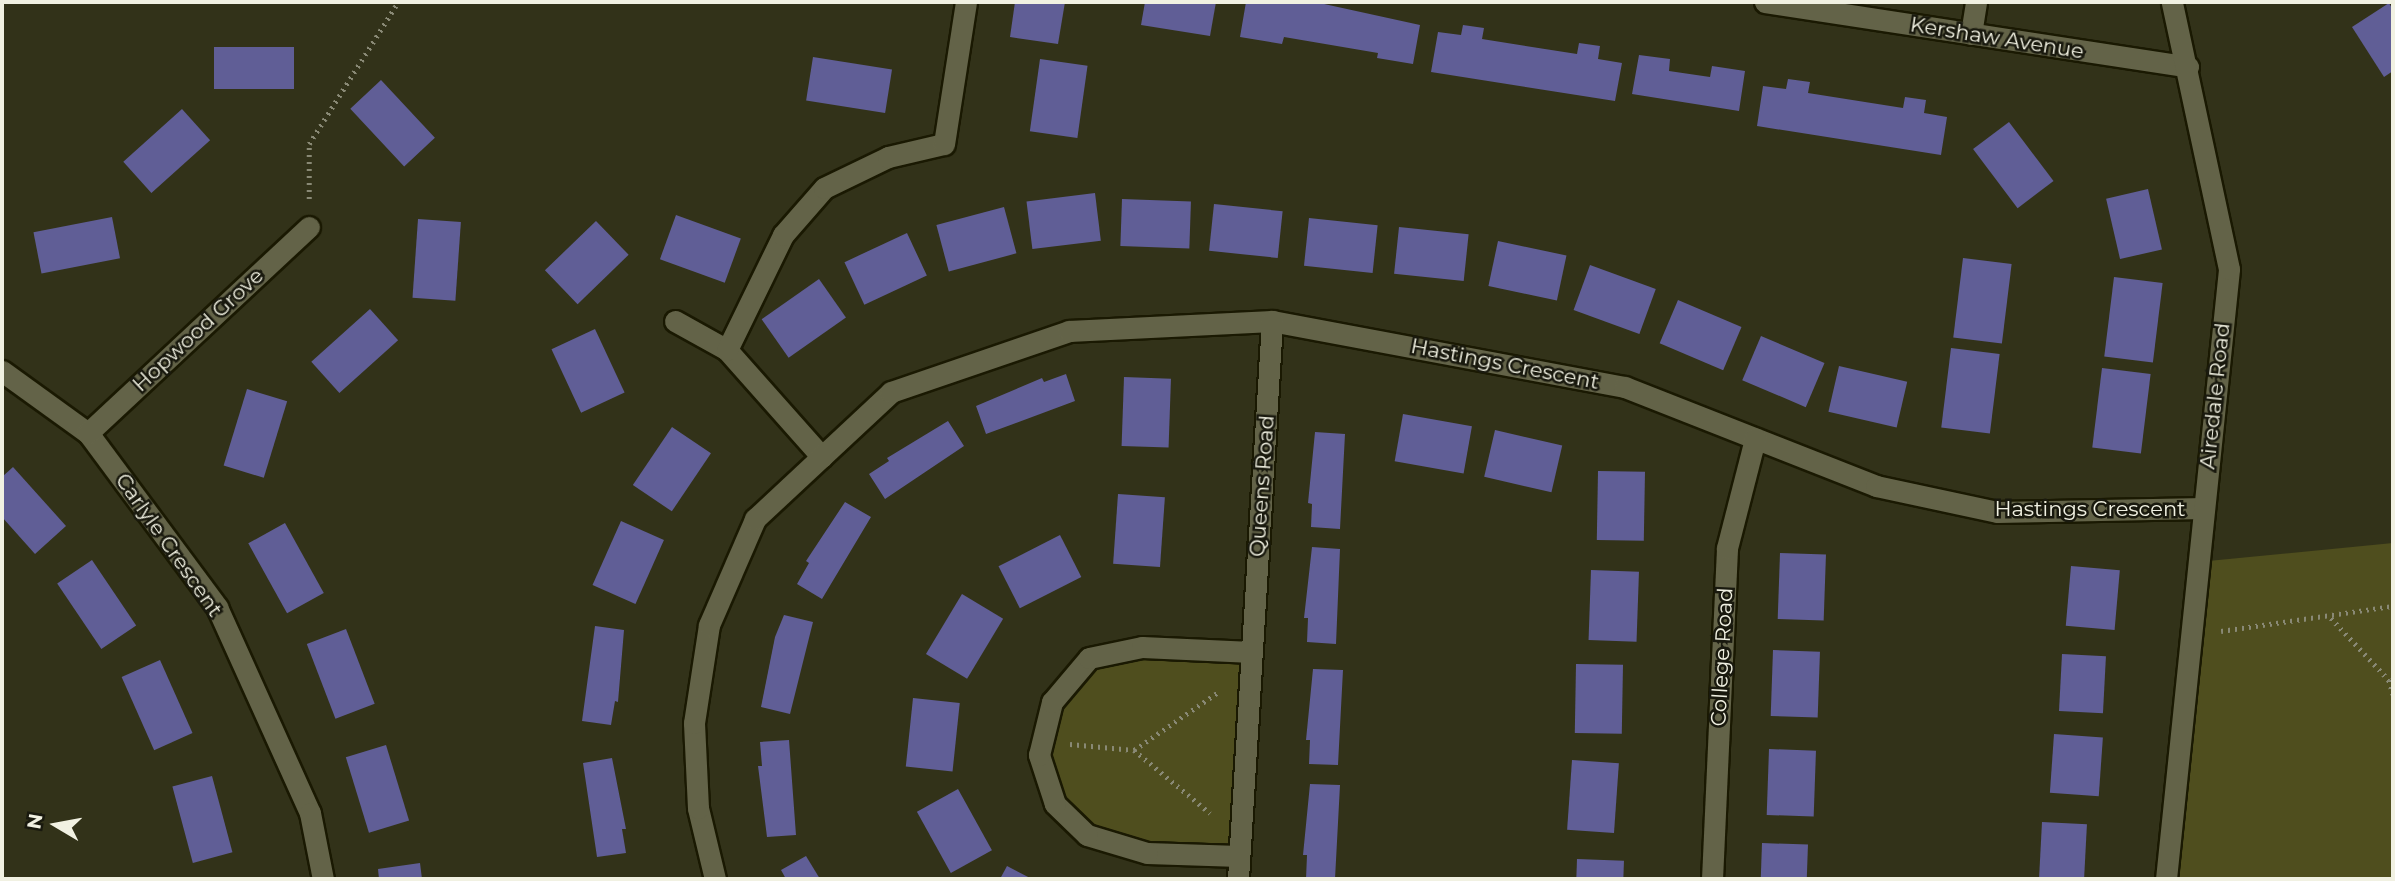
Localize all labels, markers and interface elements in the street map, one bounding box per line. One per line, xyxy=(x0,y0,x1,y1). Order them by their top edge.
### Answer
street label: Kershaw Avenue xyxy=(1908,12,2086,64)
street label: Hopwood Grove xyxy=(127,263,269,397)
street label: Airedale Road xyxy=(2195,322,2235,470)
street label: Hastings Crescent xyxy=(1409,333,1601,395)
street label: Queens Road xyxy=(1244,414,1280,558)
street label: Carlyle Crescent xyxy=(110,468,228,622)
street label: Hastings Crescent xyxy=(1994,496,2186,522)
street label: College Road xyxy=(1706,587,1738,727)
north arrow xyxy=(21,790,91,860)
text: N xyxy=(22,812,47,831)

